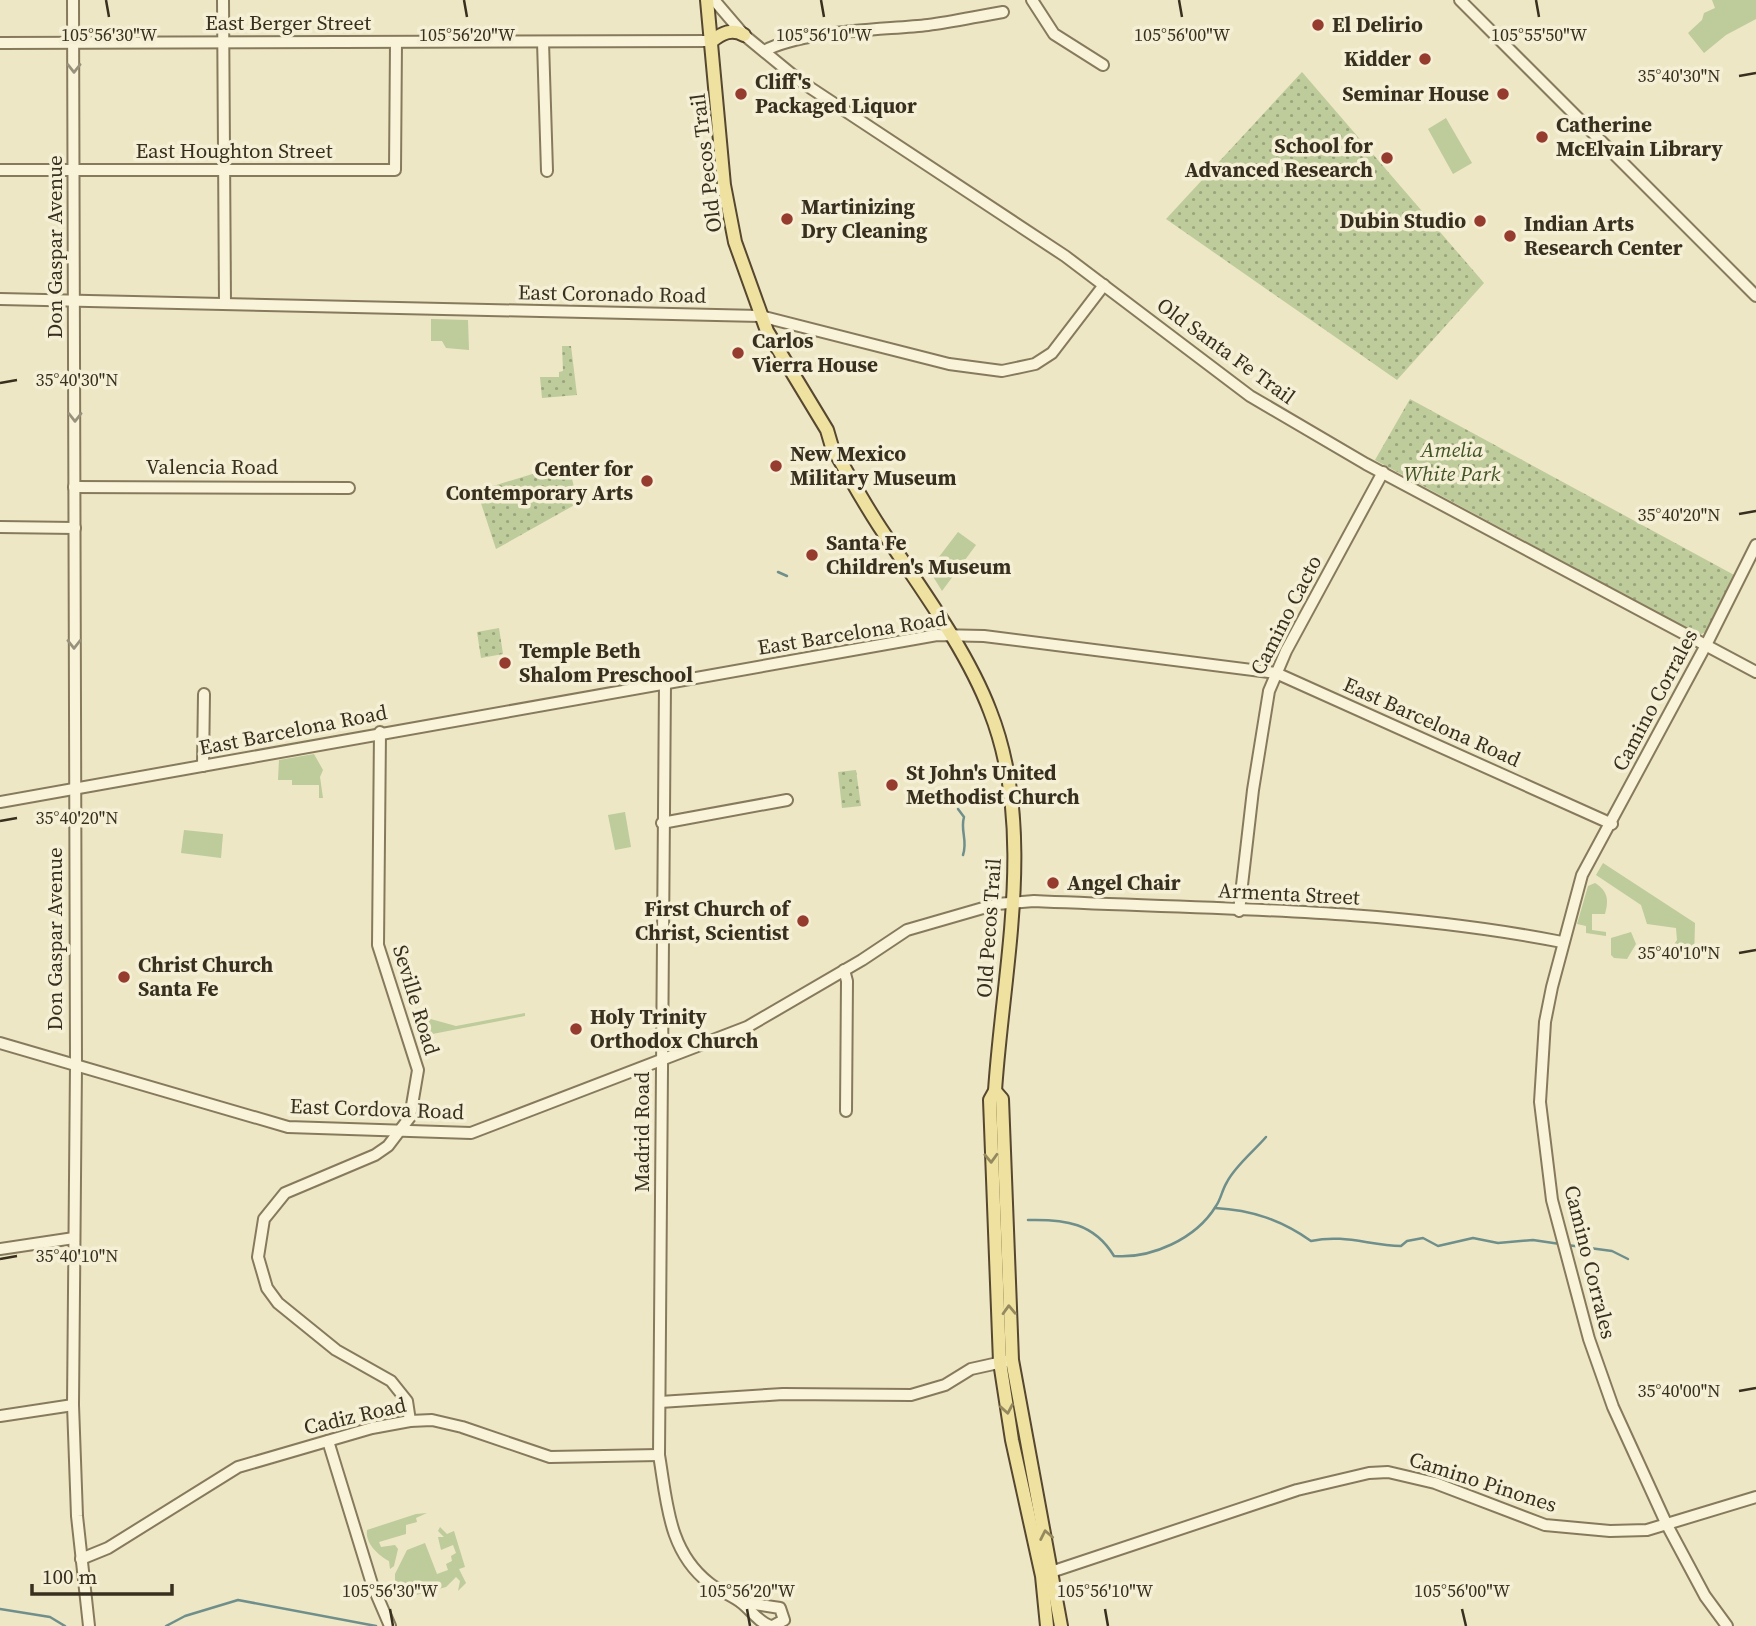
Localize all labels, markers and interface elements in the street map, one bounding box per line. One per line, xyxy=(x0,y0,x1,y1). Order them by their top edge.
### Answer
street label: East Berger Street xyxy=(205,8,371,37)
place label: El Delirio xyxy=(1332,10,1423,39)
marker: El Delirio xyxy=(1310,17,1326,33)
text: 105°56'30"W xyxy=(61,22,158,47)
text: 105°56'20"W xyxy=(419,22,516,47)
text: 105°56'10"W xyxy=(776,22,873,47)
text: 105°56'00"W xyxy=(1134,22,1231,47)
text: 105°55'50"W xyxy=(1491,22,1588,47)
place label: Kidder xyxy=(1344,44,1411,73)
marker: Kidder xyxy=(1417,51,1433,67)
one-way arrow xyxy=(66,63,82,74)
text: 35°40'30"N xyxy=(1638,63,1720,88)
place label: Cliff's Packaged Liquor xyxy=(755,67,917,120)
place label: Seminar House xyxy=(1342,79,1489,108)
marker: Cliff's Packaged Liquor xyxy=(733,86,749,102)
marker: Seminar House xyxy=(1495,86,1511,102)
street label: Old Pecos Trail xyxy=(683,92,728,234)
place label: Catherine McElvain Library xyxy=(1556,110,1723,163)
marker: Catherine McElvain Library xyxy=(1534,129,1550,145)
place label: School for Advanced Research xyxy=(1185,131,1373,184)
street label: East Houghton Street xyxy=(135,136,333,165)
marker: School for Advanced Research xyxy=(1379,150,1395,166)
street label: Don Gaspar Avenue xyxy=(40,155,69,339)
place label: Martinizing Dry Cleaning xyxy=(801,192,928,245)
place label: Dubin Studio xyxy=(1339,206,1466,235)
place label: Indian Arts Research Center xyxy=(1524,209,1683,262)
marker: Martinizing Dry Cleaning xyxy=(779,211,795,227)
marker: Dubin Studio xyxy=(1472,213,1488,229)
marker: Indian Arts Research Center xyxy=(1502,228,1518,244)
street label: East Coronado Road xyxy=(518,277,707,310)
street label: Old Santa Fe Trail xyxy=(1151,290,1301,411)
place label: Carlos Vierra House xyxy=(752,326,878,379)
marker: Carlos Vierra House xyxy=(730,345,746,361)
text: 35°40'30"N xyxy=(36,367,118,392)
one-way arrow xyxy=(67,412,83,422)
park label: Amelia White Park xyxy=(1404,435,1500,488)
place label: New Mexico Military Museum xyxy=(790,439,957,492)
street label: Valencia Road xyxy=(146,452,278,481)
place label: Center for Contemporary Arts xyxy=(446,454,633,507)
marker: New Mexico Military Museum xyxy=(768,458,784,474)
marker: Center for Contemporary Arts xyxy=(639,473,655,489)
text: 35°40'20"N xyxy=(1638,502,1720,527)
place label: Santa Fe Children's Museum xyxy=(826,528,1011,581)
marker: Santa Fe Children's Museum xyxy=(804,547,820,563)
street label: Camino Cacto xyxy=(1243,550,1328,680)
street label: East Barcelona Road xyxy=(755,603,949,662)
street label: Camino Corrales xyxy=(1605,624,1704,776)
place label: Temple Beth Shalom Preschool xyxy=(519,636,693,689)
one-way arrow xyxy=(66,639,82,650)
marker: Temple Beth Shalom Preschool xyxy=(497,655,513,671)
street label: East Barcelona Road xyxy=(1339,669,1525,774)
street label: East Barcelona Road xyxy=(196,697,390,762)
place label: St John's United Methodist Church xyxy=(906,758,1080,811)
marker: St John's United Methodist Church xyxy=(884,777,900,793)
text: 35°40'20"N xyxy=(36,805,118,830)
street label: Don Gaspar Avenue xyxy=(40,847,69,1031)
street label: Old Pecos Trail xyxy=(969,857,1008,999)
place label: Angel Chair xyxy=(1067,868,1181,897)
marker: Angel Chair xyxy=(1045,875,1061,891)
street label: Armenta Street xyxy=(1217,875,1361,912)
place label: First Church of Christ, Scientist xyxy=(635,894,791,947)
marker: First Church of Christ, Scientist xyxy=(795,913,811,929)
text: 35°40'10"N xyxy=(1638,940,1720,965)
street label: Seville Road xyxy=(386,941,447,1059)
place label: Christ Church Santa Fe xyxy=(138,950,273,1003)
marker: Christ Church Santa Fe xyxy=(116,969,132,985)
place label: Holy Trinity Orthodox Church xyxy=(590,1002,758,1055)
marker: Holy Trinity Orthodox Church xyxy=(568,1021,584,1037)
street label: Madrid Road xyxy=(627,1072,656,1192)
street label: East Cordova Road xyxy=(289,1091,465,1126)
one-way arrow xyxy=(983,1153,999,1164)
street label: Camino Corrales xyxy=(1557,1182,1624,1342)
text: 35°40'10"N xyxy=(36,1243,118,1268)
one-way arrow xyxy=(1001,1305,1016,1316)
text: 35°40'00"N xyxy=(1638,1378,1720,1403)
street label: Cadiz Road xyxy=(301,1390,409,1441)
one-way arrow xyxy=(999,1403,1014,1415)
street label: Camino Pinones xyxy=(1406,1444,1561,1519)
one-way arrow xyxy=(1039,1529,1054,1541)
scale bar xyxy=(32,1552,172,1596)
text: 100 m xyxy=(42,1562,97,1591)
text: 105°56'30"W xyxy=(342,1578,439,1603)
text: 105°56'20"W xyxy=(699,1578,796,1603)
text: 105°56'10"W xyxy=(1057,1578,1154,1603)
text: 105°56'00"W xyxy=(1414,1578,1511,1603)

